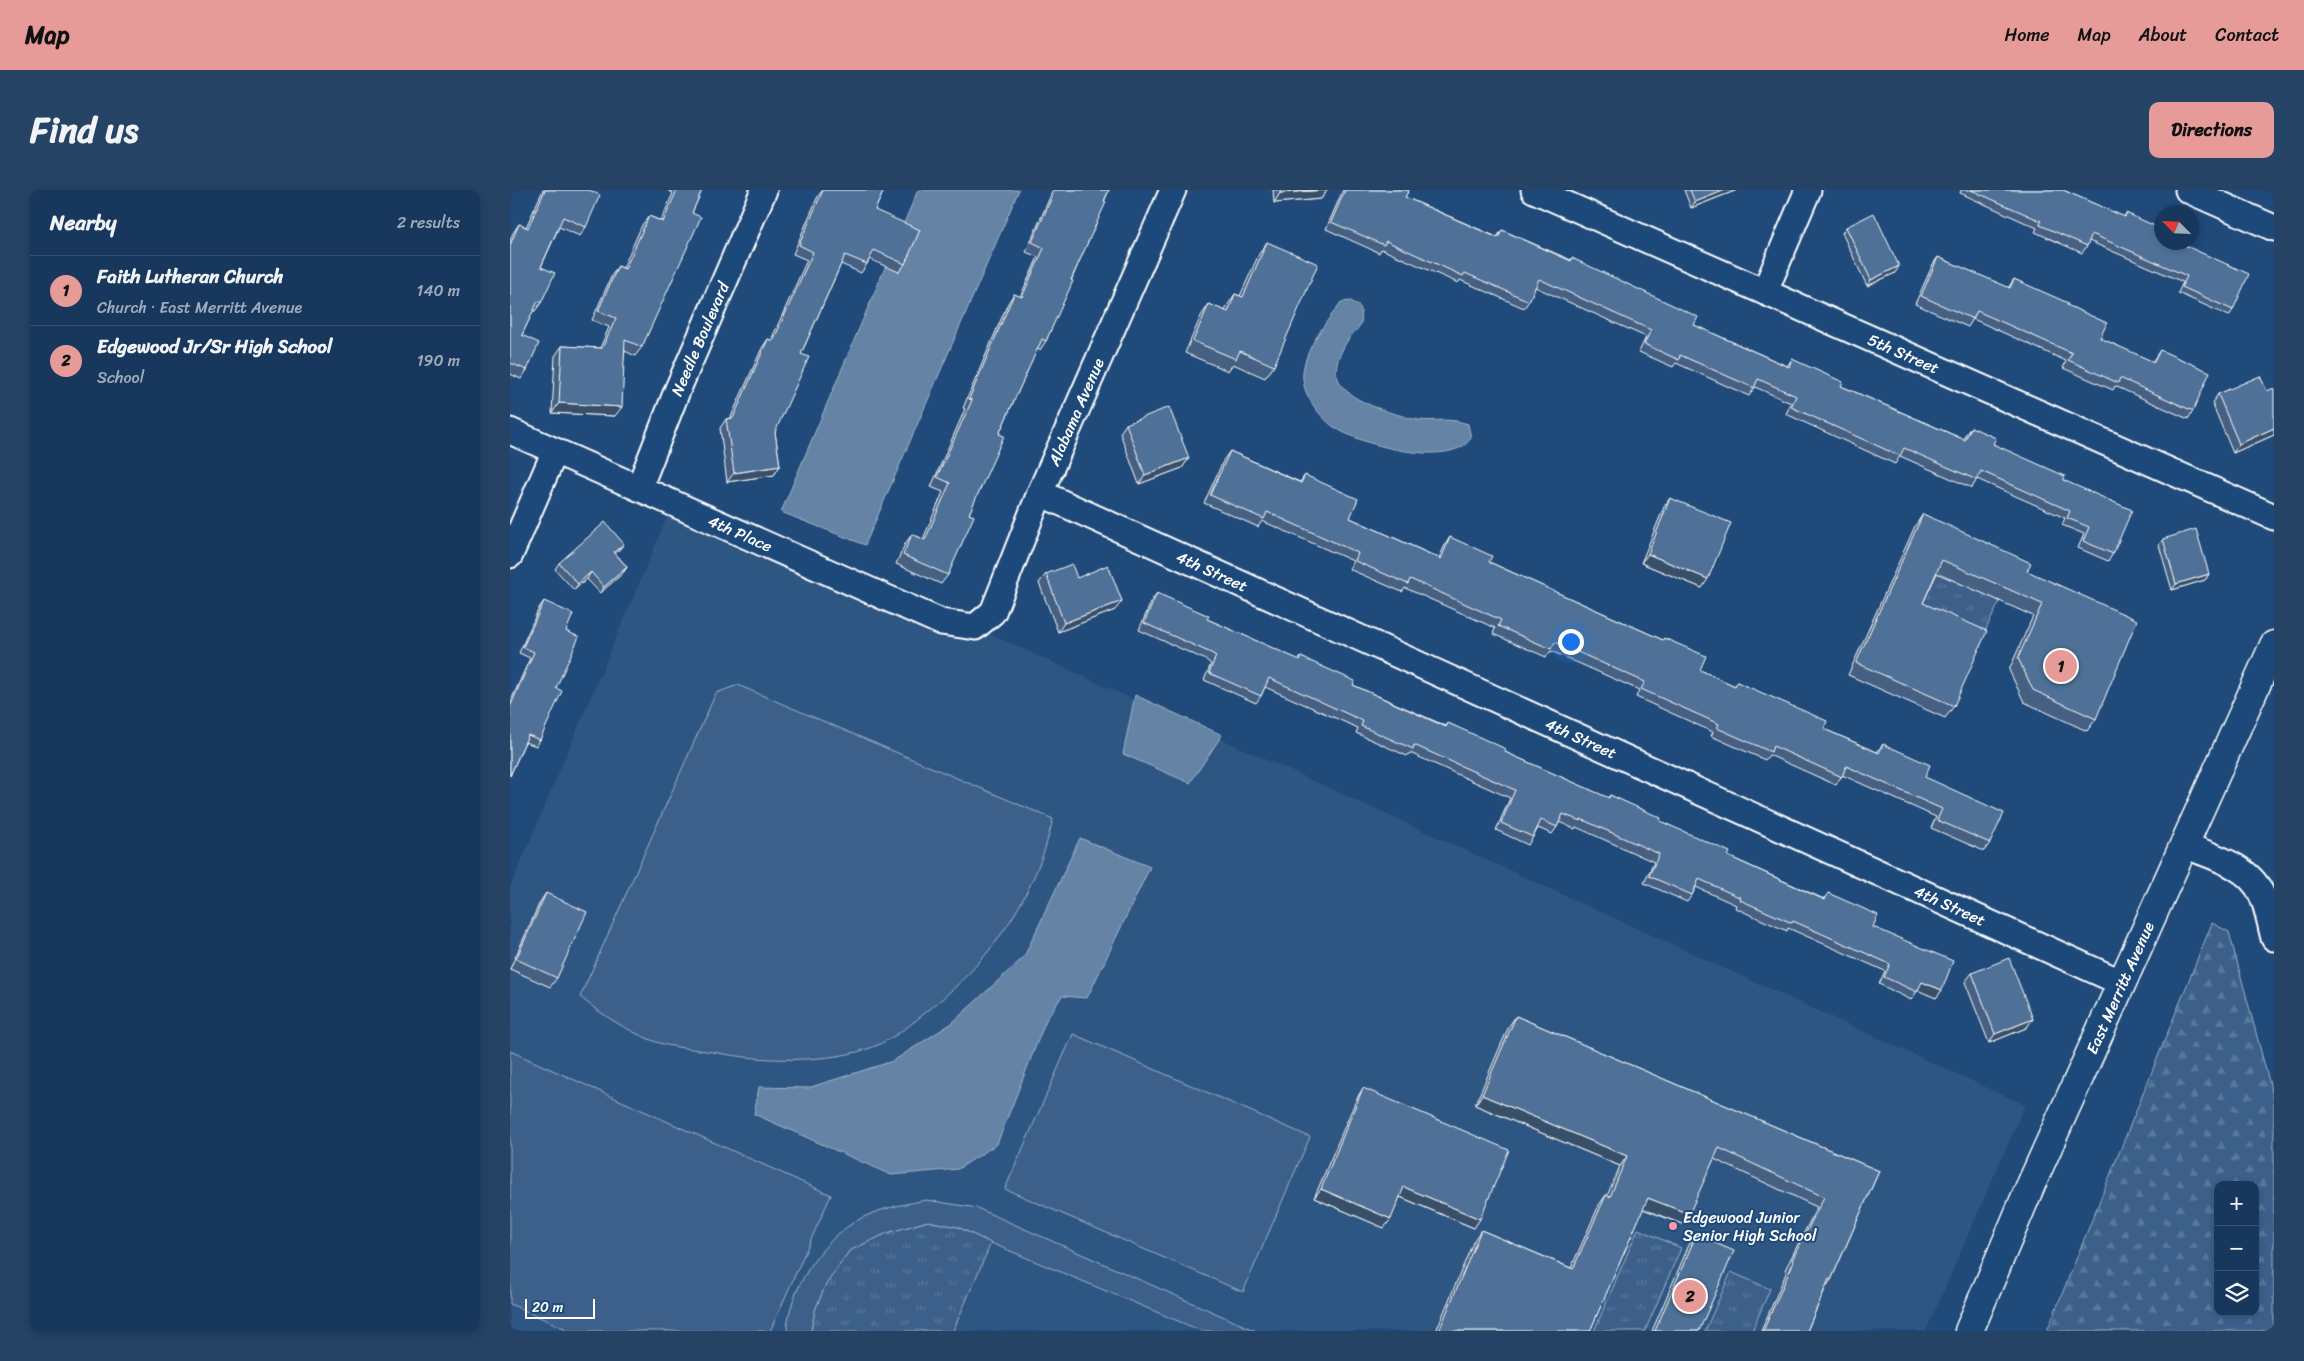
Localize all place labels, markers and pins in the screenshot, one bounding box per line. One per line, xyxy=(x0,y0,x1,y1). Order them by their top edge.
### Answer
pin: 1 xyxy=(2045,647,2077,685)
place label: Edgewood Junior Senior High School xyxy=(1683,1203,1817,1250)
marker: Edgewood Junior Senior High School xyxy=(1667,1220,1679,1232)
pin: 2 xyxy=(1674,1277,1706,1315)

